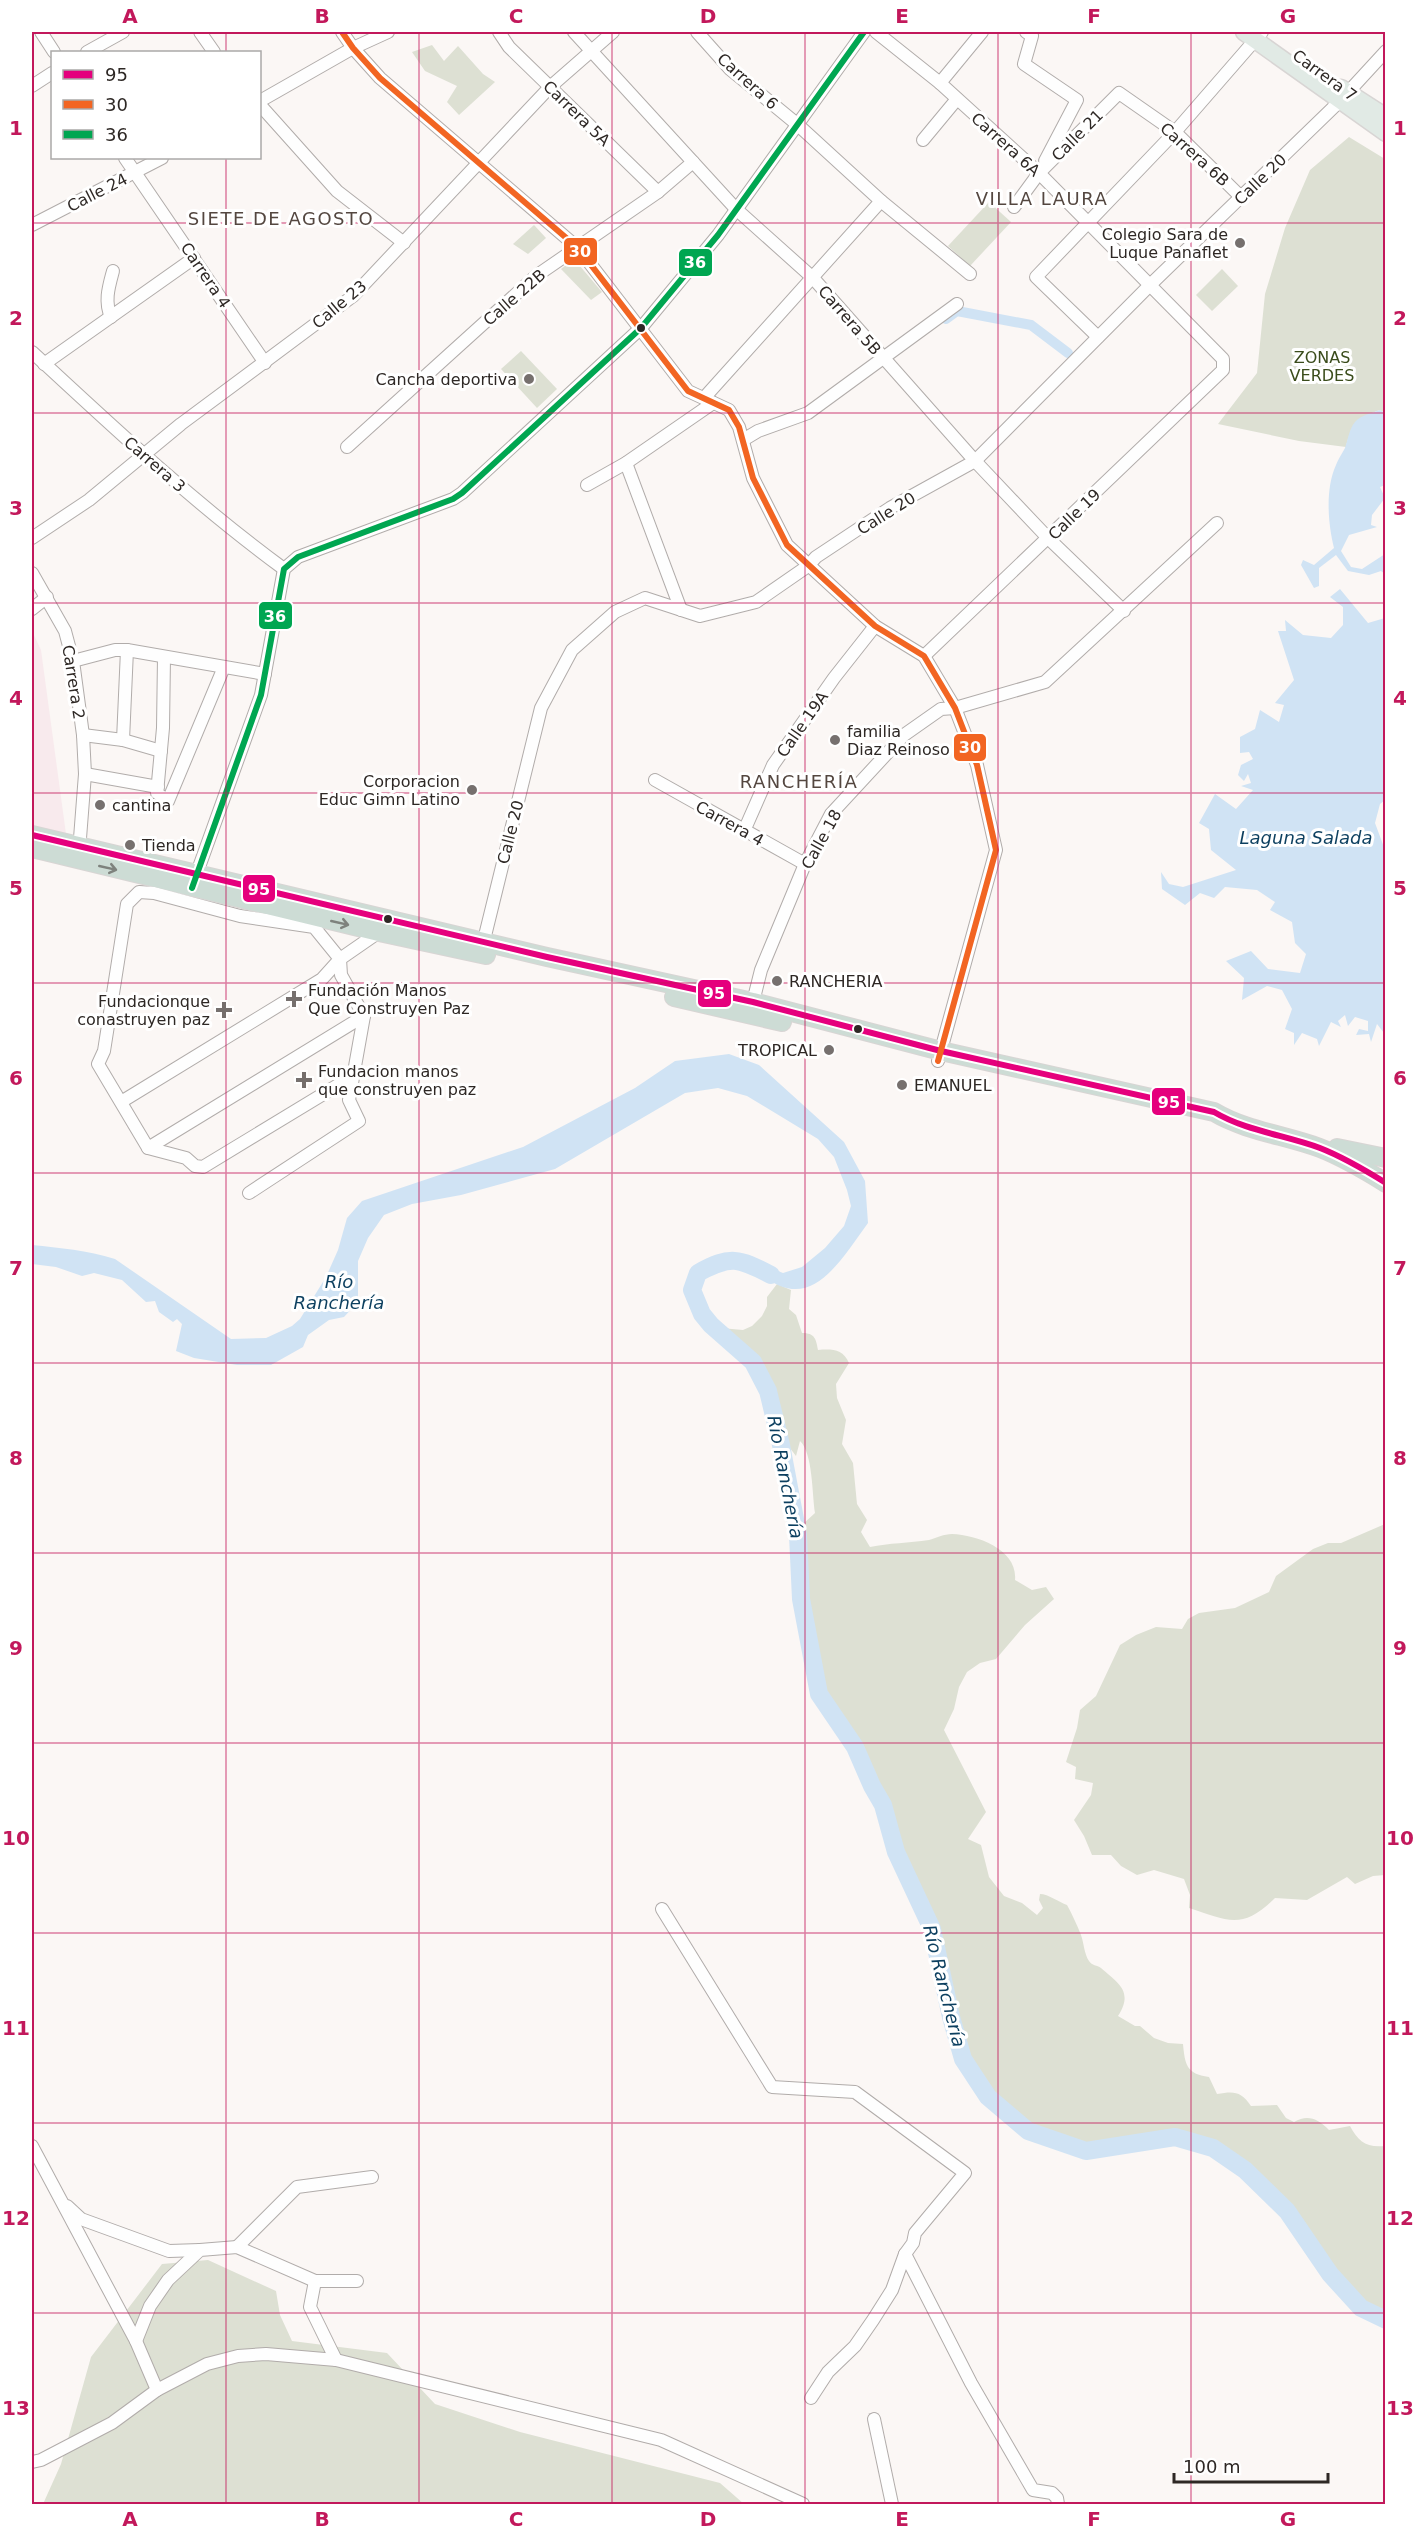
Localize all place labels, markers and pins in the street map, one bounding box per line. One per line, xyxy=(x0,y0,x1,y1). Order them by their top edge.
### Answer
place label: Colegio Sara de Luque Panaflet xyxy=(1102,225,1228,262)
marker: Colegio Sara de Luque Panaflet xyxy=(1233,236,1247,250)
unlabelled marker xyxy=(635,322,647,334)
place label: Cancha deportiva xyxy=(376,370,517,389)
marker: Cancha deportiva xyxy=(522,372,536,386)
place label: familia Diaz Reinoso xyxy=(847,722,950,759)
marker: familia Diaz Reinoso xyxy=(828,733,842,747)
place label: Corporacion Educ Gimn Latino xyxy=(319,772,460,809)
marker: Corporacion Educ Gimn Latino xyxy=(465,783,479,797)
place label: cantina xyxy=(112,796,171,815)
marker: cantina xyxy=(93,798,107,812)
place label: Tienda xyxy=(141,836,196,855)
marker: Tienda xyxy=(123,838,137,852)
unlabelled marker xyxy=(382,913,394,925)
place label: RANCHERIA xyxy=(789,972,883,991)
marker: RANCHERIA xyxy=(770,974,784,988)
place label: Fundación Manos Que Construyen Paz xyxy=(308,981,470,1018)
marker: Fundación Manos Que Construyen Paz xyxy=(285,990,303,1008)
place label: Fundacionque conastruyen paz xyxy=(77,992,210,1029)
marker: Fundacionque conastruyen paz xyxy=(215,1001,233,1019)
unlabelled marker xyxy=(852,1023,864,1035)
place label: TROPICAL xyxy=(737,1041,817,1060)
marker: TROPICAL xyxy=(822,1043,836,1057)
place label: Fundacion manos que construyen paz xyxy=(318,1062,476,1099)
marker: Fundacion manos que construyen paz xyxy=(295,1071,313,1089)
place label: EMANUEL xyxy=(914,1076,992,1095)
marker: EMANUEL xyxy=(895,1078,909,1092)

